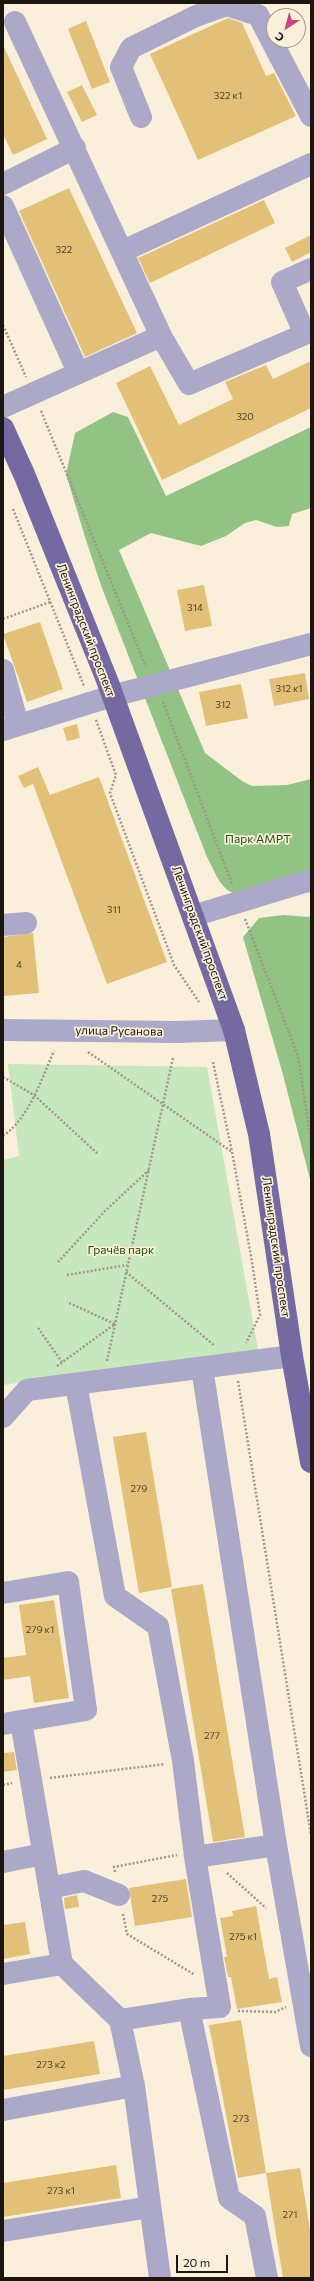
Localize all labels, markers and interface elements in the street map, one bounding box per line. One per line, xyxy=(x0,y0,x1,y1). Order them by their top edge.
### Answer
north arrow xyxy=(266,8,306,48)
text: С xyxy=(272,30,286,45)
house number: 322 к1 xyxy=(214,90,242,102)
house number: 322 xyxy=(56,244,72,256)
house number: 320 xyxy=(236,411,254,423)
street label: Ленинградский проспект xyxy=(54,561,118,699)
house number: 314 xyxy=(187,602,203,614)
house number: 312 к1 xyxy=(275,683,303,695)
house number: 312 xyxy=(215,699,231,711)
park label: Парк АМРТ xyxy=(225,832,291,846)
street label: Ленинградский проспект xyxy=(169,864,231,1002)
house number: 311 xyxy=(107,904,121,916)
house number: 4 xyxy=(16,959,22,971)
street label: улица Русанова xyxy=(75,1023,163,1039)
street label: Ленинградский проспект xyxy=(259,1176,293,1318)
park label: Грачёв парк xyxy=(88,1243,154,1257)
house number: 279 xyxy=(131,1483,147,1495)
house number: 279 к1 xyxy=(26,1624,54,1636)
house number: 277 xyxy=(204,1730,220,1742)
house number: 275 xyxy=(152,1893,168,1905)
house number: 275 к1 xyxy=(229,1931,257,1943)
house number: 273 к2 xyxy=(36,2059,66,2071)
house number: 273 xyxy=(233,2113,249,2125)
house number: 273 к1 xyxy=(47,2185,75,2197)
house number: 271 xyxy=(282,2209,298,2221)
scale bar xyxy=(178,2247,230,2273)
text: 20 m xyxy=(183,2255,210,2269)

